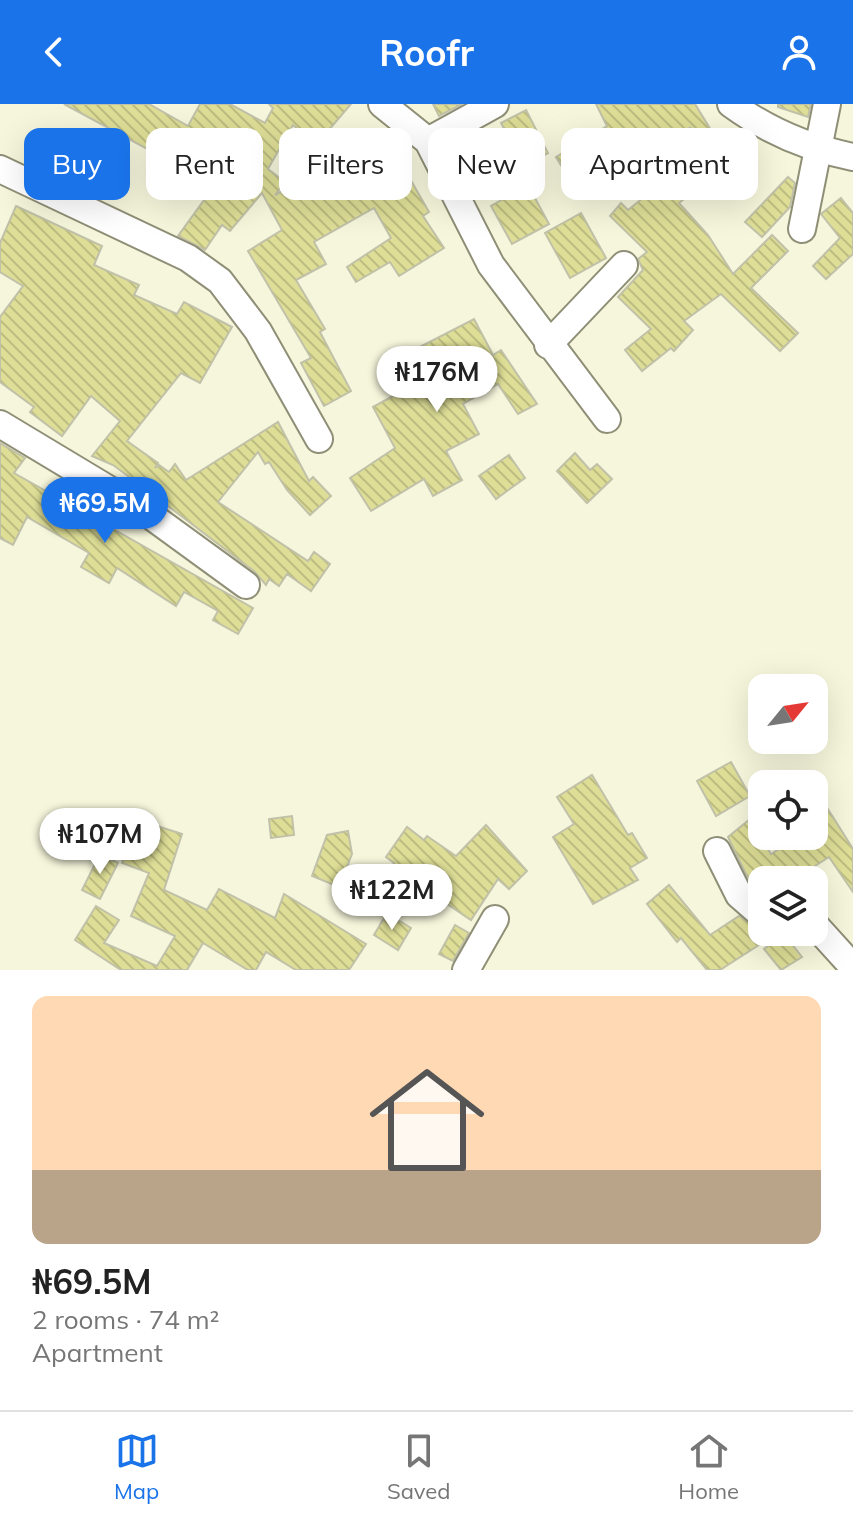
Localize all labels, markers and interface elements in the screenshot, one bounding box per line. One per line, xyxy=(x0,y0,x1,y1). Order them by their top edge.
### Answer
icon: back xyxy=(32,30,76,74)
text: Roofr xyxy=(379,30,474,75)
icon: person xyxy=(777,30,821,74)
chip: Buy xyxy=(24,128,130,200)
chip: Rent xyxy=(146,128,263,200)
chip: Filters xyxy=(279,128,412,200)
chip: New xyxy=(428,128,545,200)
chip: Apartment xyxy=(561,128,758,200)
pin: ₦176M xyxy=(381,346,493,414)
text: ₦176M xyxy=(394,355,480,388)
pin: ₦69.5M xyxy=(40,477,170,545)
text: ₦69.5M xyxy=(59,486,151,519)
north arrow xyxy=(748,674,828,754)
map controls xyxy=(748,674,828,946)
button: locate xyxy=(748,770,828,850)
pin: ₦107M xyxy=(44,808,156,876)
text: ₦107M xyxy=(57,817,143,850)
pin: ₦122M xyxy=(336,864,448,932)
button: layers xyxy=(748,866,828,946)
text: ₦122M xyxy=(349,873,435,906)
icon: home xyxy=(355,1048,499,1192)
text: ₦69.5M xyxy=(32,1260,152,1303)
text: 2 rooms · 74 m² xyxy=(32,1303,219,1336)
text: Apartment xyxy=(32,1336,163,1369)
tab: Map xyxy=(114,1429,159,1505)
tab: Saved xyxy=(387,1429,451,1505)
tab: Home xyxy=(678,1429,739,1505)

